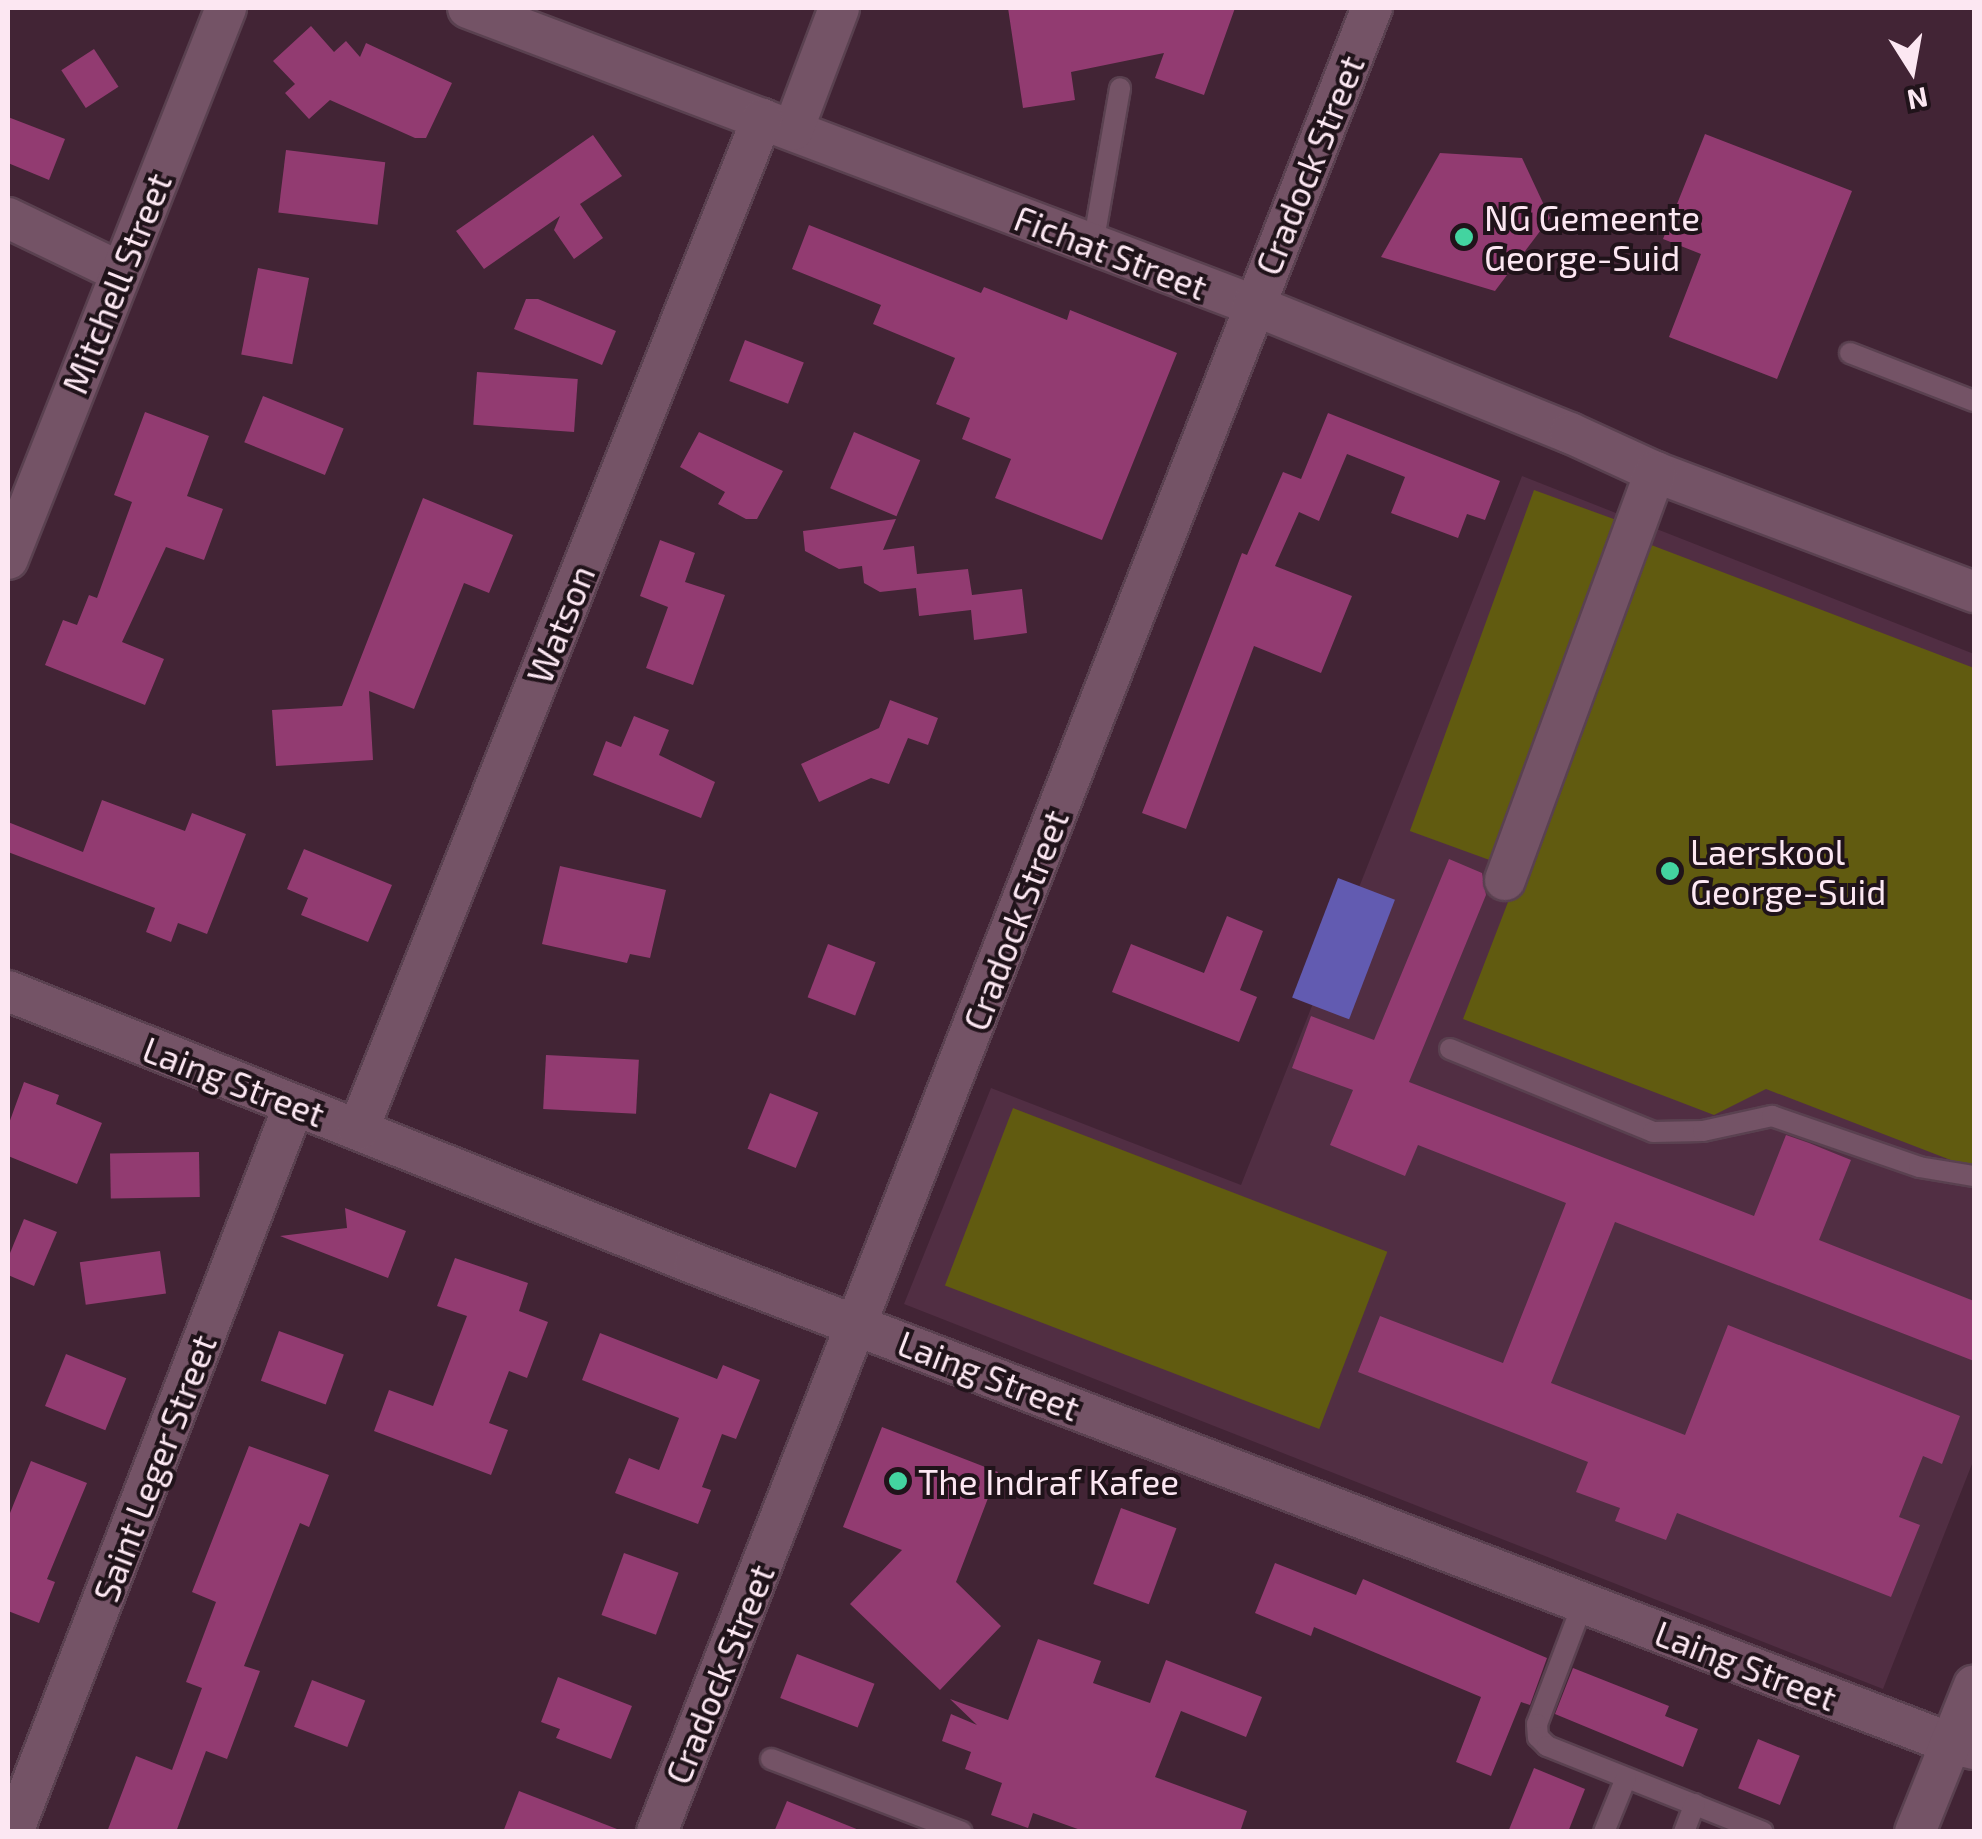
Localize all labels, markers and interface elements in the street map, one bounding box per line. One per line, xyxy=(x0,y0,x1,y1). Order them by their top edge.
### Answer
north arrow xyxy=(1862,20,1962,120)
street label: Cradock Street xyxy=(1246,49,1372,281)
text: N xyxy=(1905,81,1931,118)
street label: Mitchell Street xyxy=(53,166,179,400)
street label: Fichat Street xyxy=(1009,196,1213,308)
place label: NG Gemeente George-Suid xyxy=(1484,196,1700,278)
marker: NG Gemeente George-Suid xyxy=(1453,226,1475,248)
street label: Watson xyxy=(517,559,603,689)
street label: Cradock Street xyxy=(954,804,1076,1036)
place label: Laerskool George-Suid xyxy=(1690,830,1886,912)
marker: Laerskool George-Suid xyxy=(1659,860,1681,882)
street label: Laing Street xyxy=(137,1027,331,1135)
street label: Laing Street xyxy=(892,1321,1086,1429)
street label: Saint Leger Street xyxy=(84,1328,224,1608)
place label: The Indraf Kafee xyxy=(918,1460,1180,1502)
marker: The Indraf Kafee xyxy=(887,1470,909,1492)
street label: Cradock Street xyxy=(656,1558,782,1790)
street label: Laing Street xyxy=(1649,1611,1843,1719)

